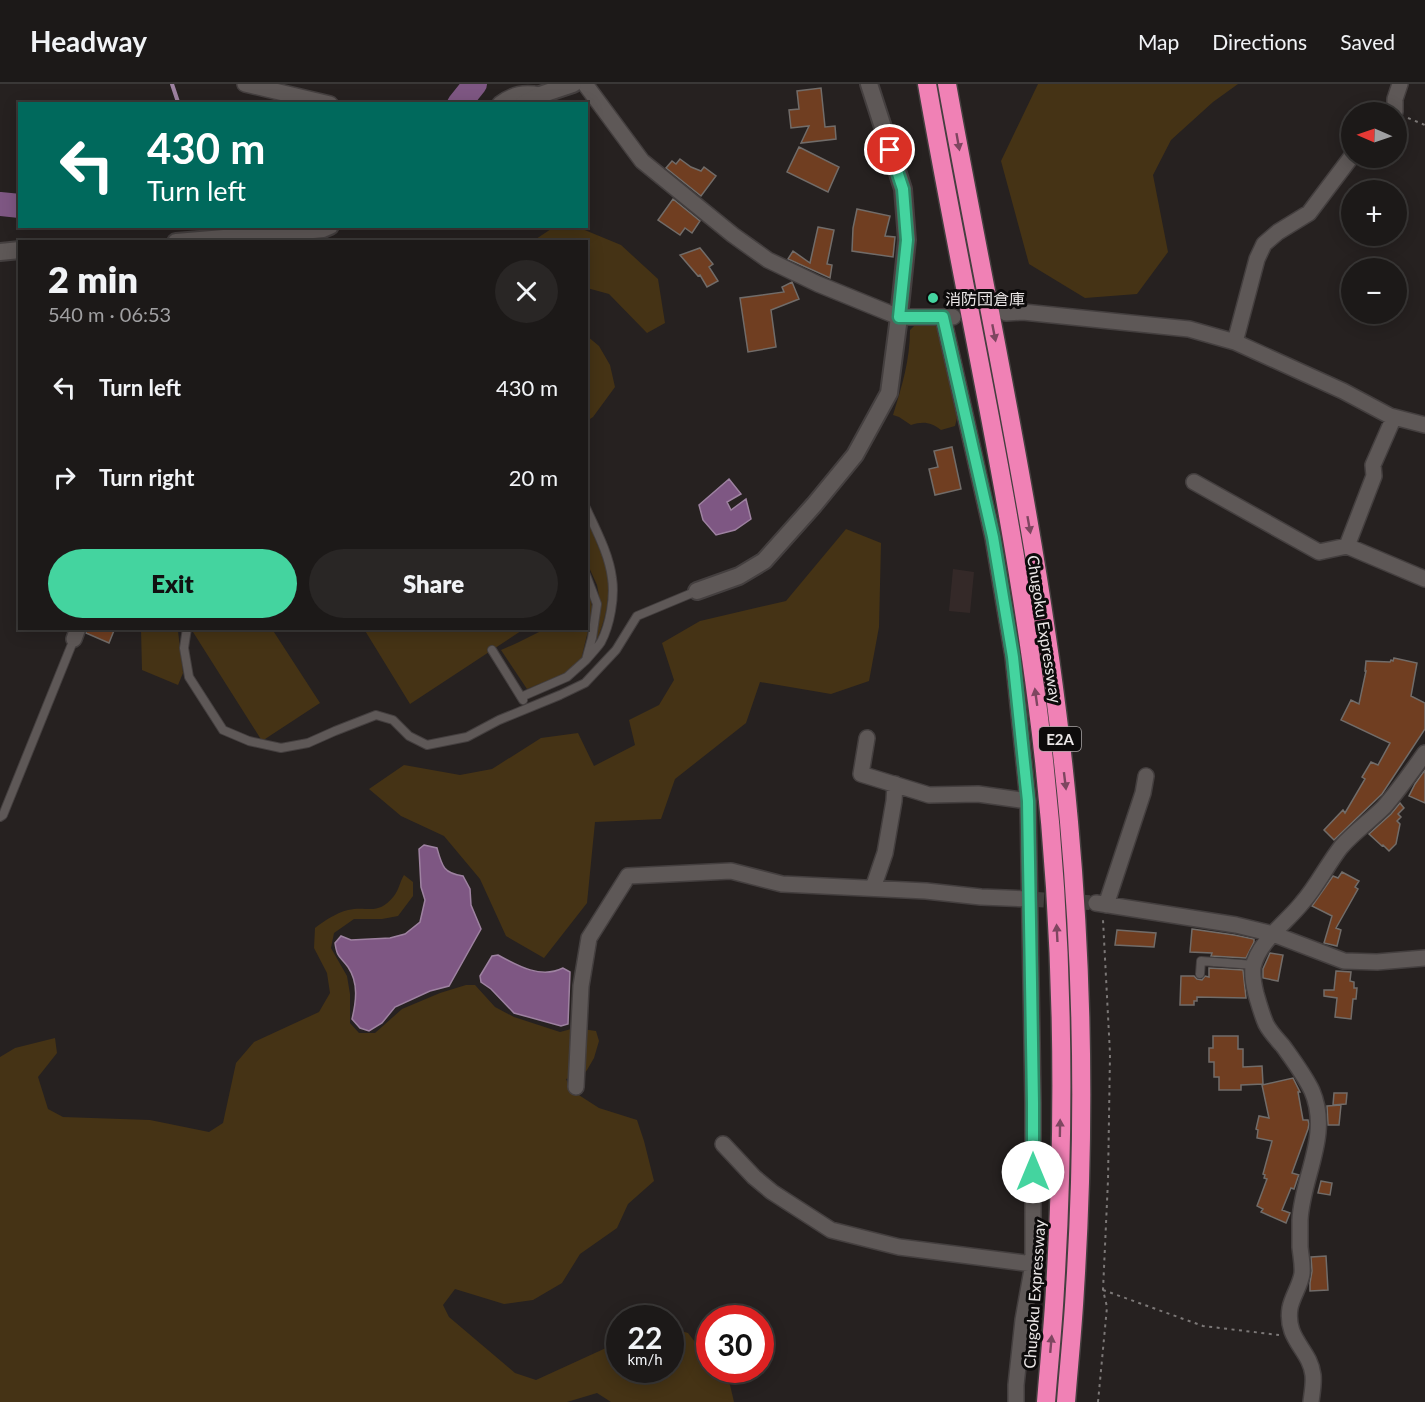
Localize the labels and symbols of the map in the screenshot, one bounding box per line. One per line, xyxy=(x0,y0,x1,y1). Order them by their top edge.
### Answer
north arrow xyxy=(1341,102,1407,168)
pin xyxy=(864,124,915,175)
one-way arrow xyxy=(953,132,962,151)
place label: 消防団倉庫 xyxy=(945,289,1025,308)
marker: 消防団倉庫 xyxy=(926,291,940,305)
one-way arrow xyxy=(990,324,999,343)
one-way arrow xyxy=(1025,516,1034,535)
street label: Chugoku Expressway xyxy=(1024,554,1066,705)
one-way arrow xyxy=(1031,687,1041,706)
road number: E2A xyxy=(1039,727,1081,751)
one-way arrow xyxy=(1060,771,1069,790)
one-way arrow xyxy=(1052,924,1061,943)
one-way arrow xyxy=(1055,1118,1065,1137)
position arrow xyxy=(1001,1140,1065,1204)
street label: Chugoku Expressway xyxy=(1019,1218,1049,1369)
speed limit sign: 30 xyxy=(696,1305,774,1383)
one-way arrow xyxy=(1046,1334,1056,1353)

